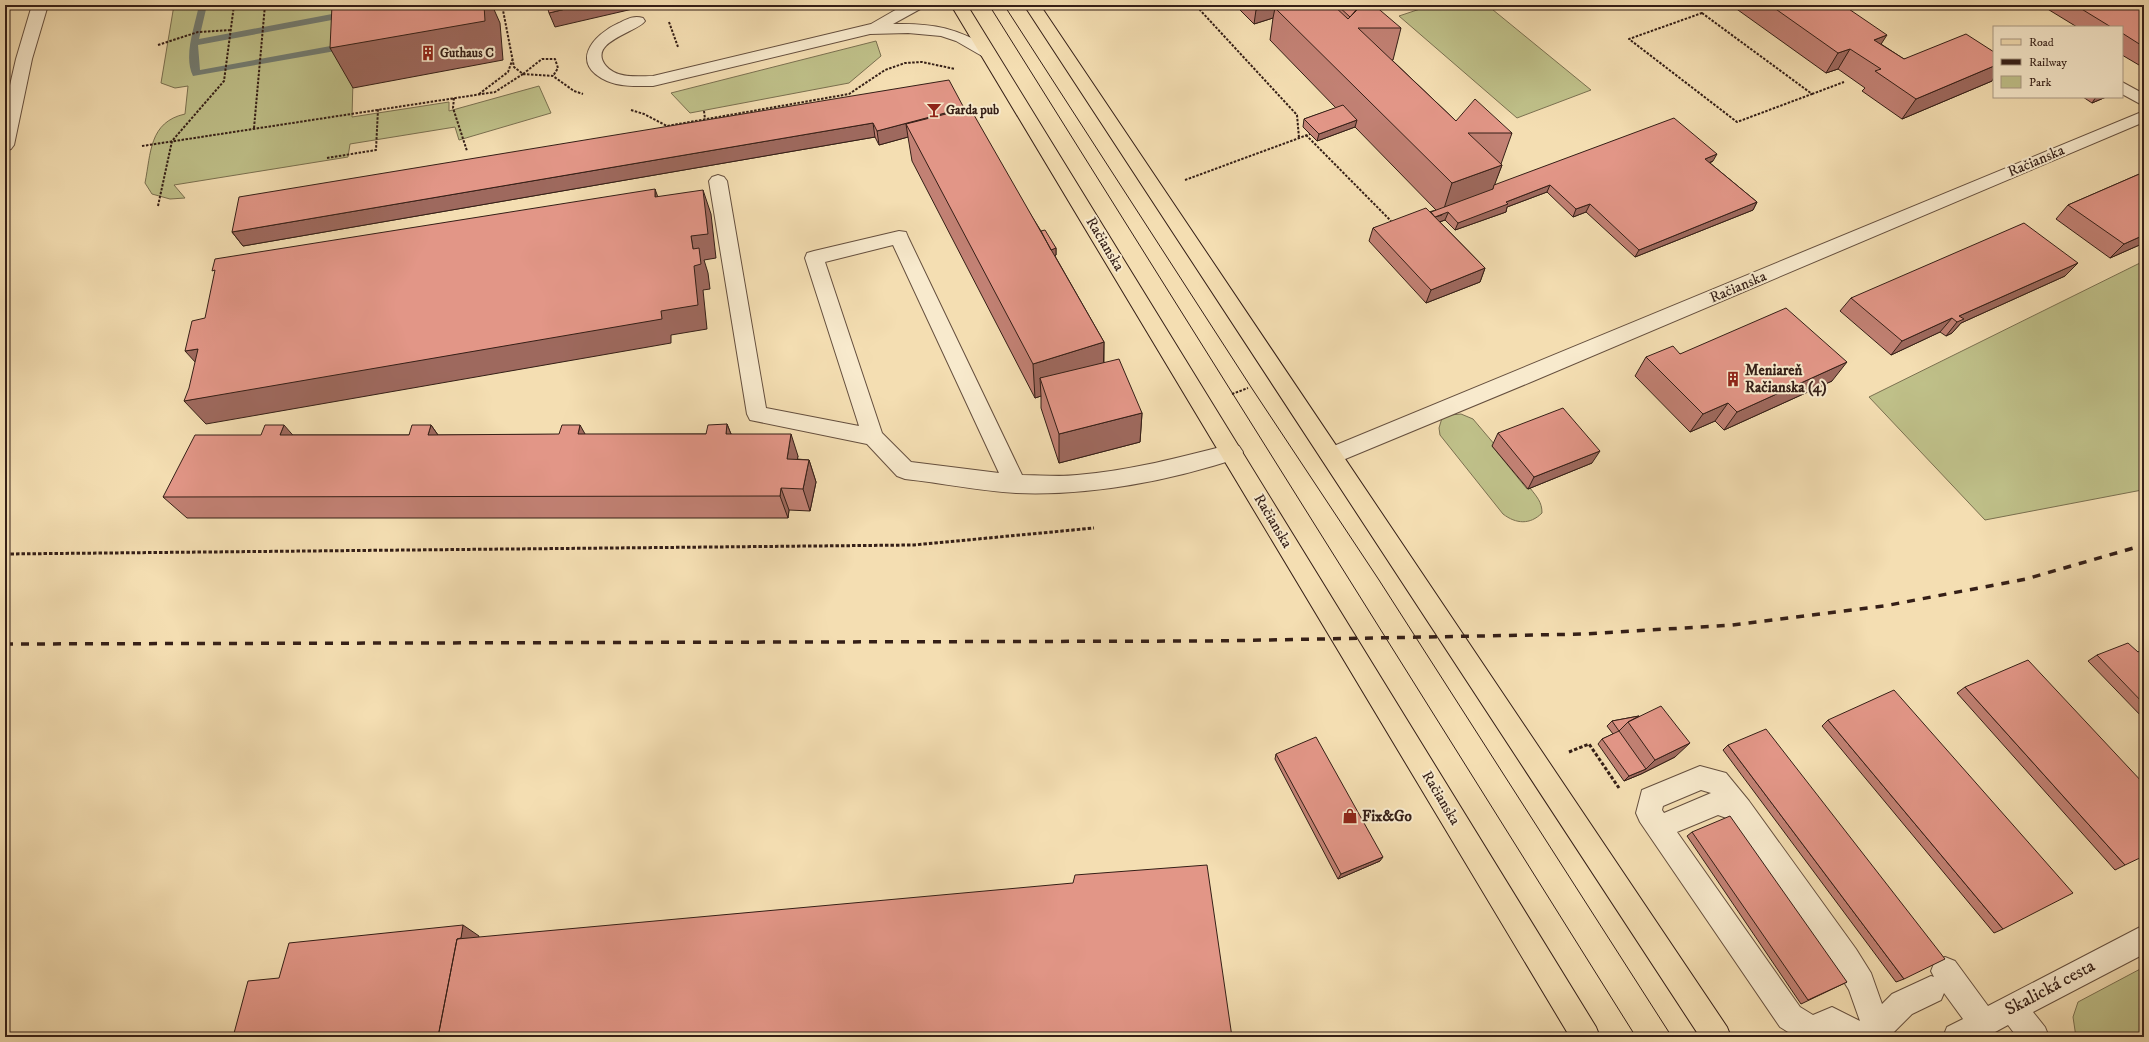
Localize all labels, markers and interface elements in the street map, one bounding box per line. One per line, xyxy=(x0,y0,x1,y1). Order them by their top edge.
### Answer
legend xyxy=(1993,26,2123,98)
text: Road xyxy=(2029,35,2054,50)
building icon: Guthaus C xyxy=(419,44,437,62)
place label: Guthaus C xyxy=(440,45,494,61)
text: Railway xyxy=(2029,55,2067,70)
text: Park xyxy=(2029,75,2051,90)
bar icon: Garda pub xyxy=(925,101,943,119)
place label: Garda pub xyxy=(946,102,999,119)
street label: Račianska xyxy=(2005,140,2068,181)
street label: Račianska xyxy=(1081,214,1129,275)
street label: Račianska xyxy=(1707,266,1770,307)
place label: Meniareň Račianska (4) xyxy=(1745,361,1827,397)
building icon: Meniareň Račianska (4) xyxy=(1724,370,1742,388)
street label: Račianska xyxy=(1249,491,1297,552)
street label: Račianska xyxy=(1417,768,1465,829)
shop icon: Fix&Go xyxy=(1341,807,1359,825)
place label: Fix&Go xyxy=(1362,807,1412,826)
street label: Skalická cesta xyxy=(2001,955,2099,1021)

